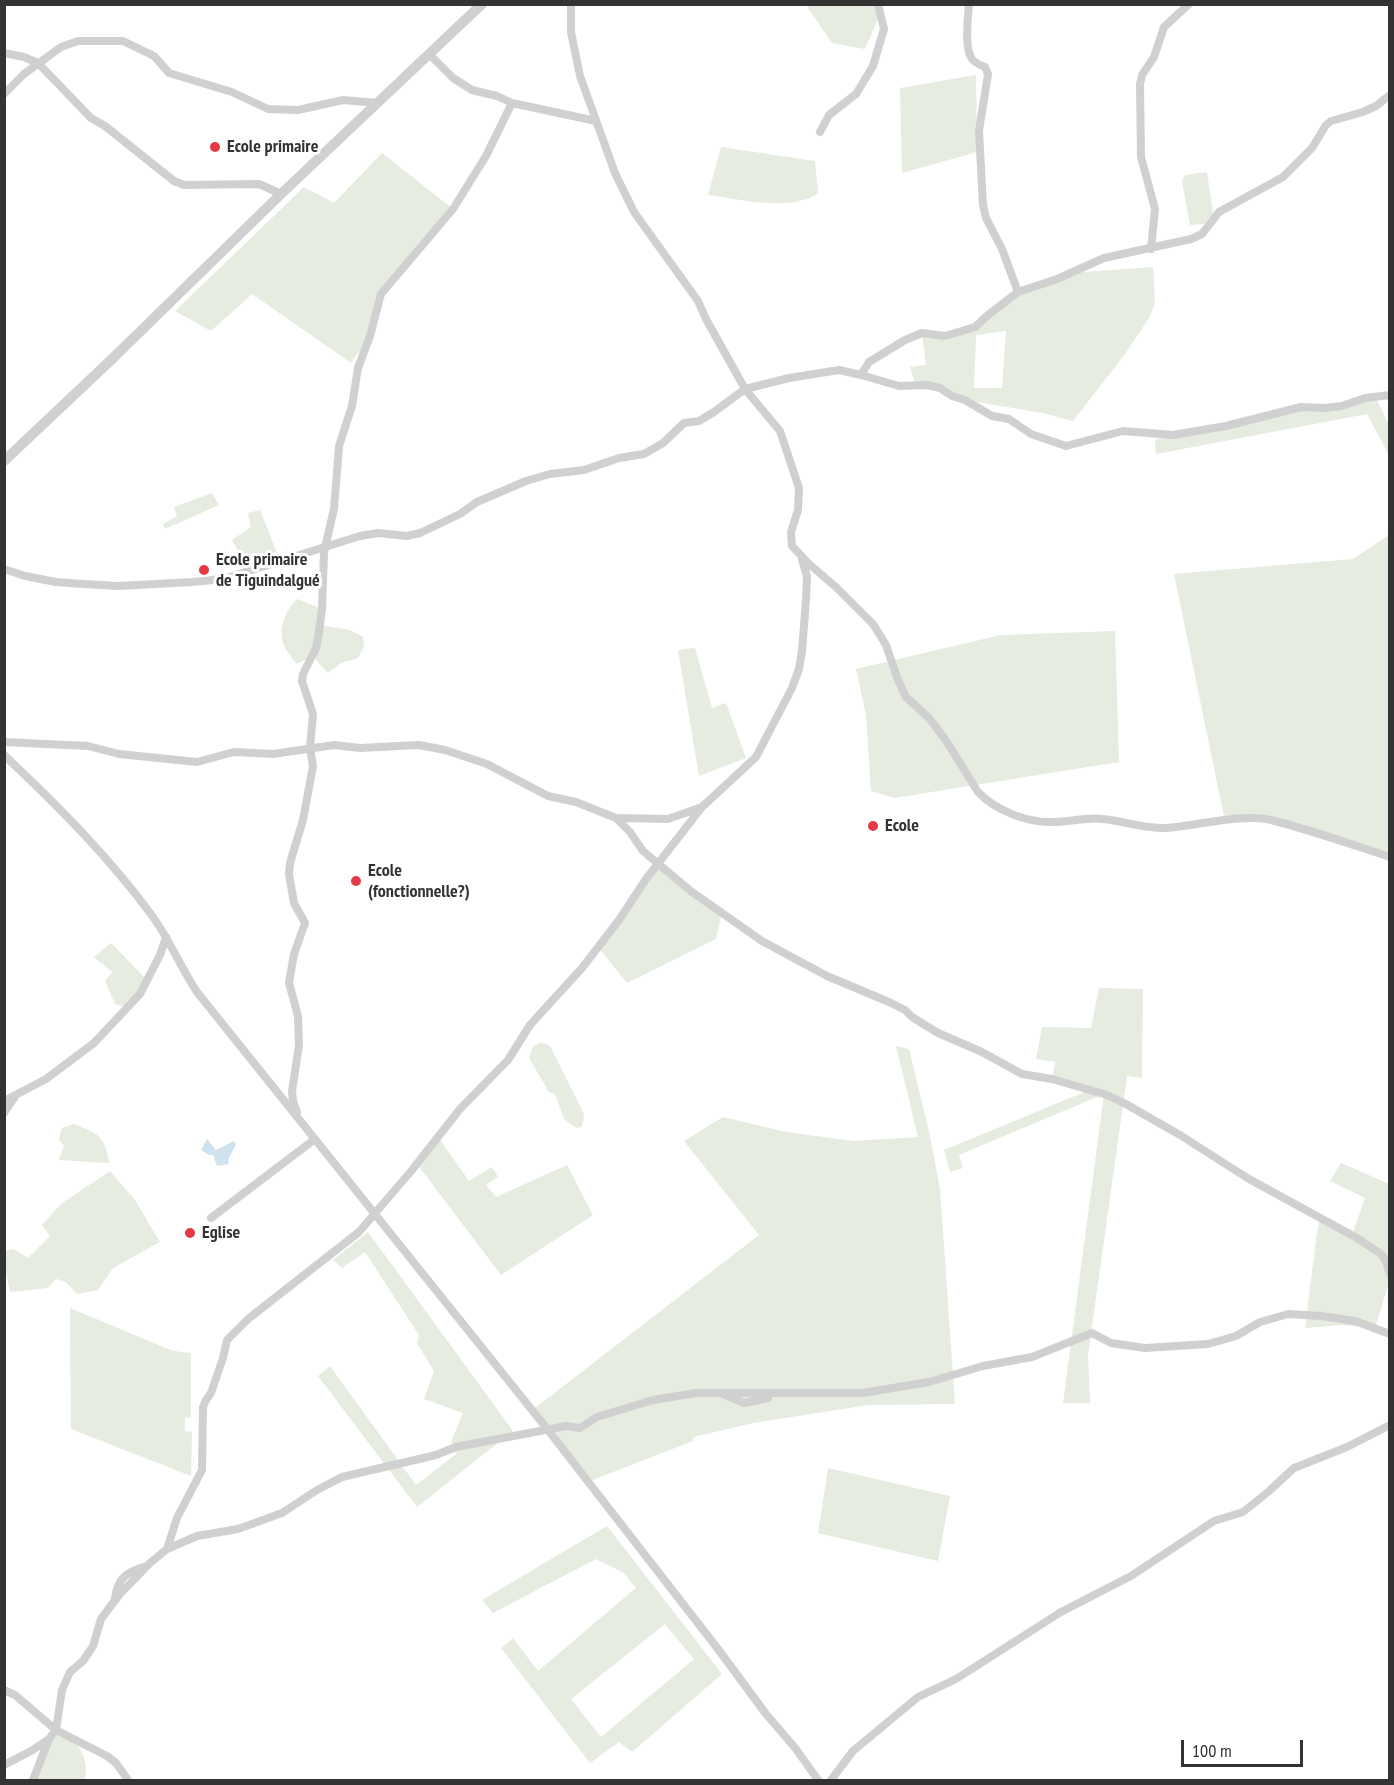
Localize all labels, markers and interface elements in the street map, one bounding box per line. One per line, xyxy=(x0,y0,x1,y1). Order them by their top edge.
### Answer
place label: Ecole primaire xyxy=(227,136,318,158)
marker: Ecole primaire xyxy=(208,140,222,154)
place label: Ecole primaire de Tiguindalgué xyxy=(216,549,320,592)
marker: Ecole primaire de Tiguindalgué xyxy=(197,563,211,577)
place label: Ecole xyxy=(885,815,919,837)
marker: Ecole xyxy=(866,819,880,833)
place label: Ecole (fonctionnelle?) xyxy=(368,860,470,902)
marker: Ecole (fonctionnelle?) xyxy=(349,874,363,888)
place label: Eglise xyxy=(202,1222,240,1244)
marker: Eglise xyxy=(183,1226,197,1240)
scale bar xyxy=(1184,1728,1306,1766)
text: 100 m xyxy=(1192,1739,1232,1762)

